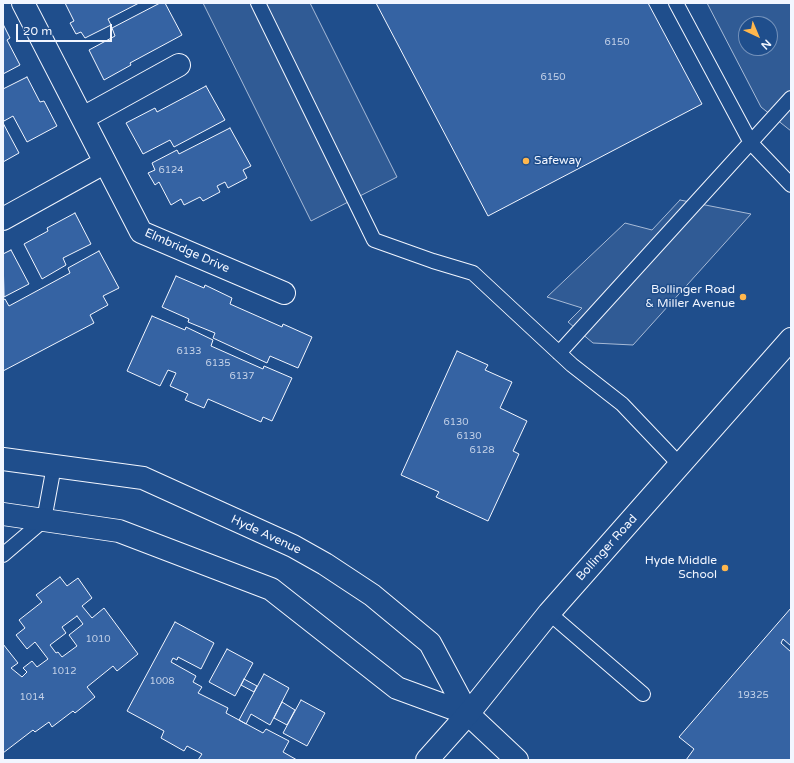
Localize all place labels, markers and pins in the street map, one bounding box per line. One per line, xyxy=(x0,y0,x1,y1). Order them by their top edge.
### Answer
place label: Safeway xyxy=(534,154,581,168)
marker: Safeway xyxy=(521,156,531,166)
place label: Bollinger Road & Miller Avenue xyxy=(645,283,735,311)
marker: Bollinger Road & Miller Avenue xyxy=(738,292,748,302)
place label: Hyde Middle School xyxy=(645,554,717,582)
marker: Hyde Middle School xyxy=(720,563,730,573)

